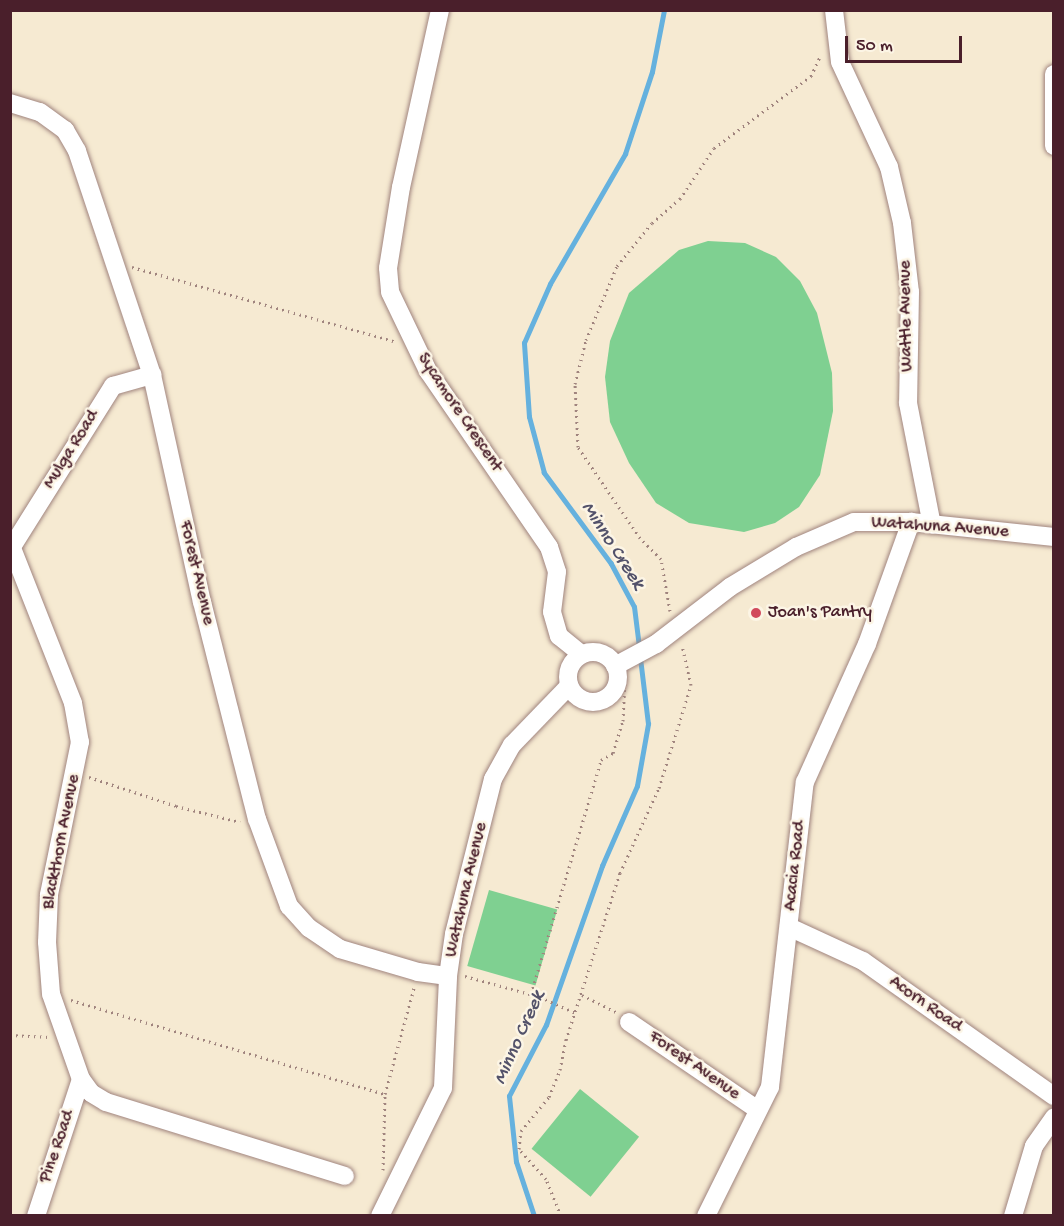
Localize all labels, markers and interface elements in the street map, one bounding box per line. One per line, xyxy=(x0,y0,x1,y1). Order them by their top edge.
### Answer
scale bar xyxy=(848,24,965,62)
text: 50 m xyxy=(856,36,893,57)
street label: Wattle Avenue xyxy=(895,260,919,372)
street label: Sycamore Crescent xyxy=(411,349,507,477)
street label: Mulga Road xyxy=(39,407,105,493)
water label: Minno Creek xyxy=(575,498,649,594)
street label: Watahuna Avenue xyxy=(871,512,1009,544)
street label: Forest Avenue xyxy=(173,519,219,627)
place label: Joan's Pantry xyxy=(768,602,872,624)
marker: Joan's Pantry xyxy=(749,606,763,620)
street label: Blackthorn Avenue xyxy=(38,773,86,911)
street label: Watahuna Avenue xyxy=(441,820,493,960)
street label: Acacia Road xyxy=(781,820,811,912)
street label: Acorn Road xyxy=(884,972,966,1038)
water label: Minno Creek xyxy=(489,988,551,1088)
street label: Forest Avenue xyxy=(644,1027,744,1105)
street label: Pine Road xyxy=(36,1108,80,1186)

